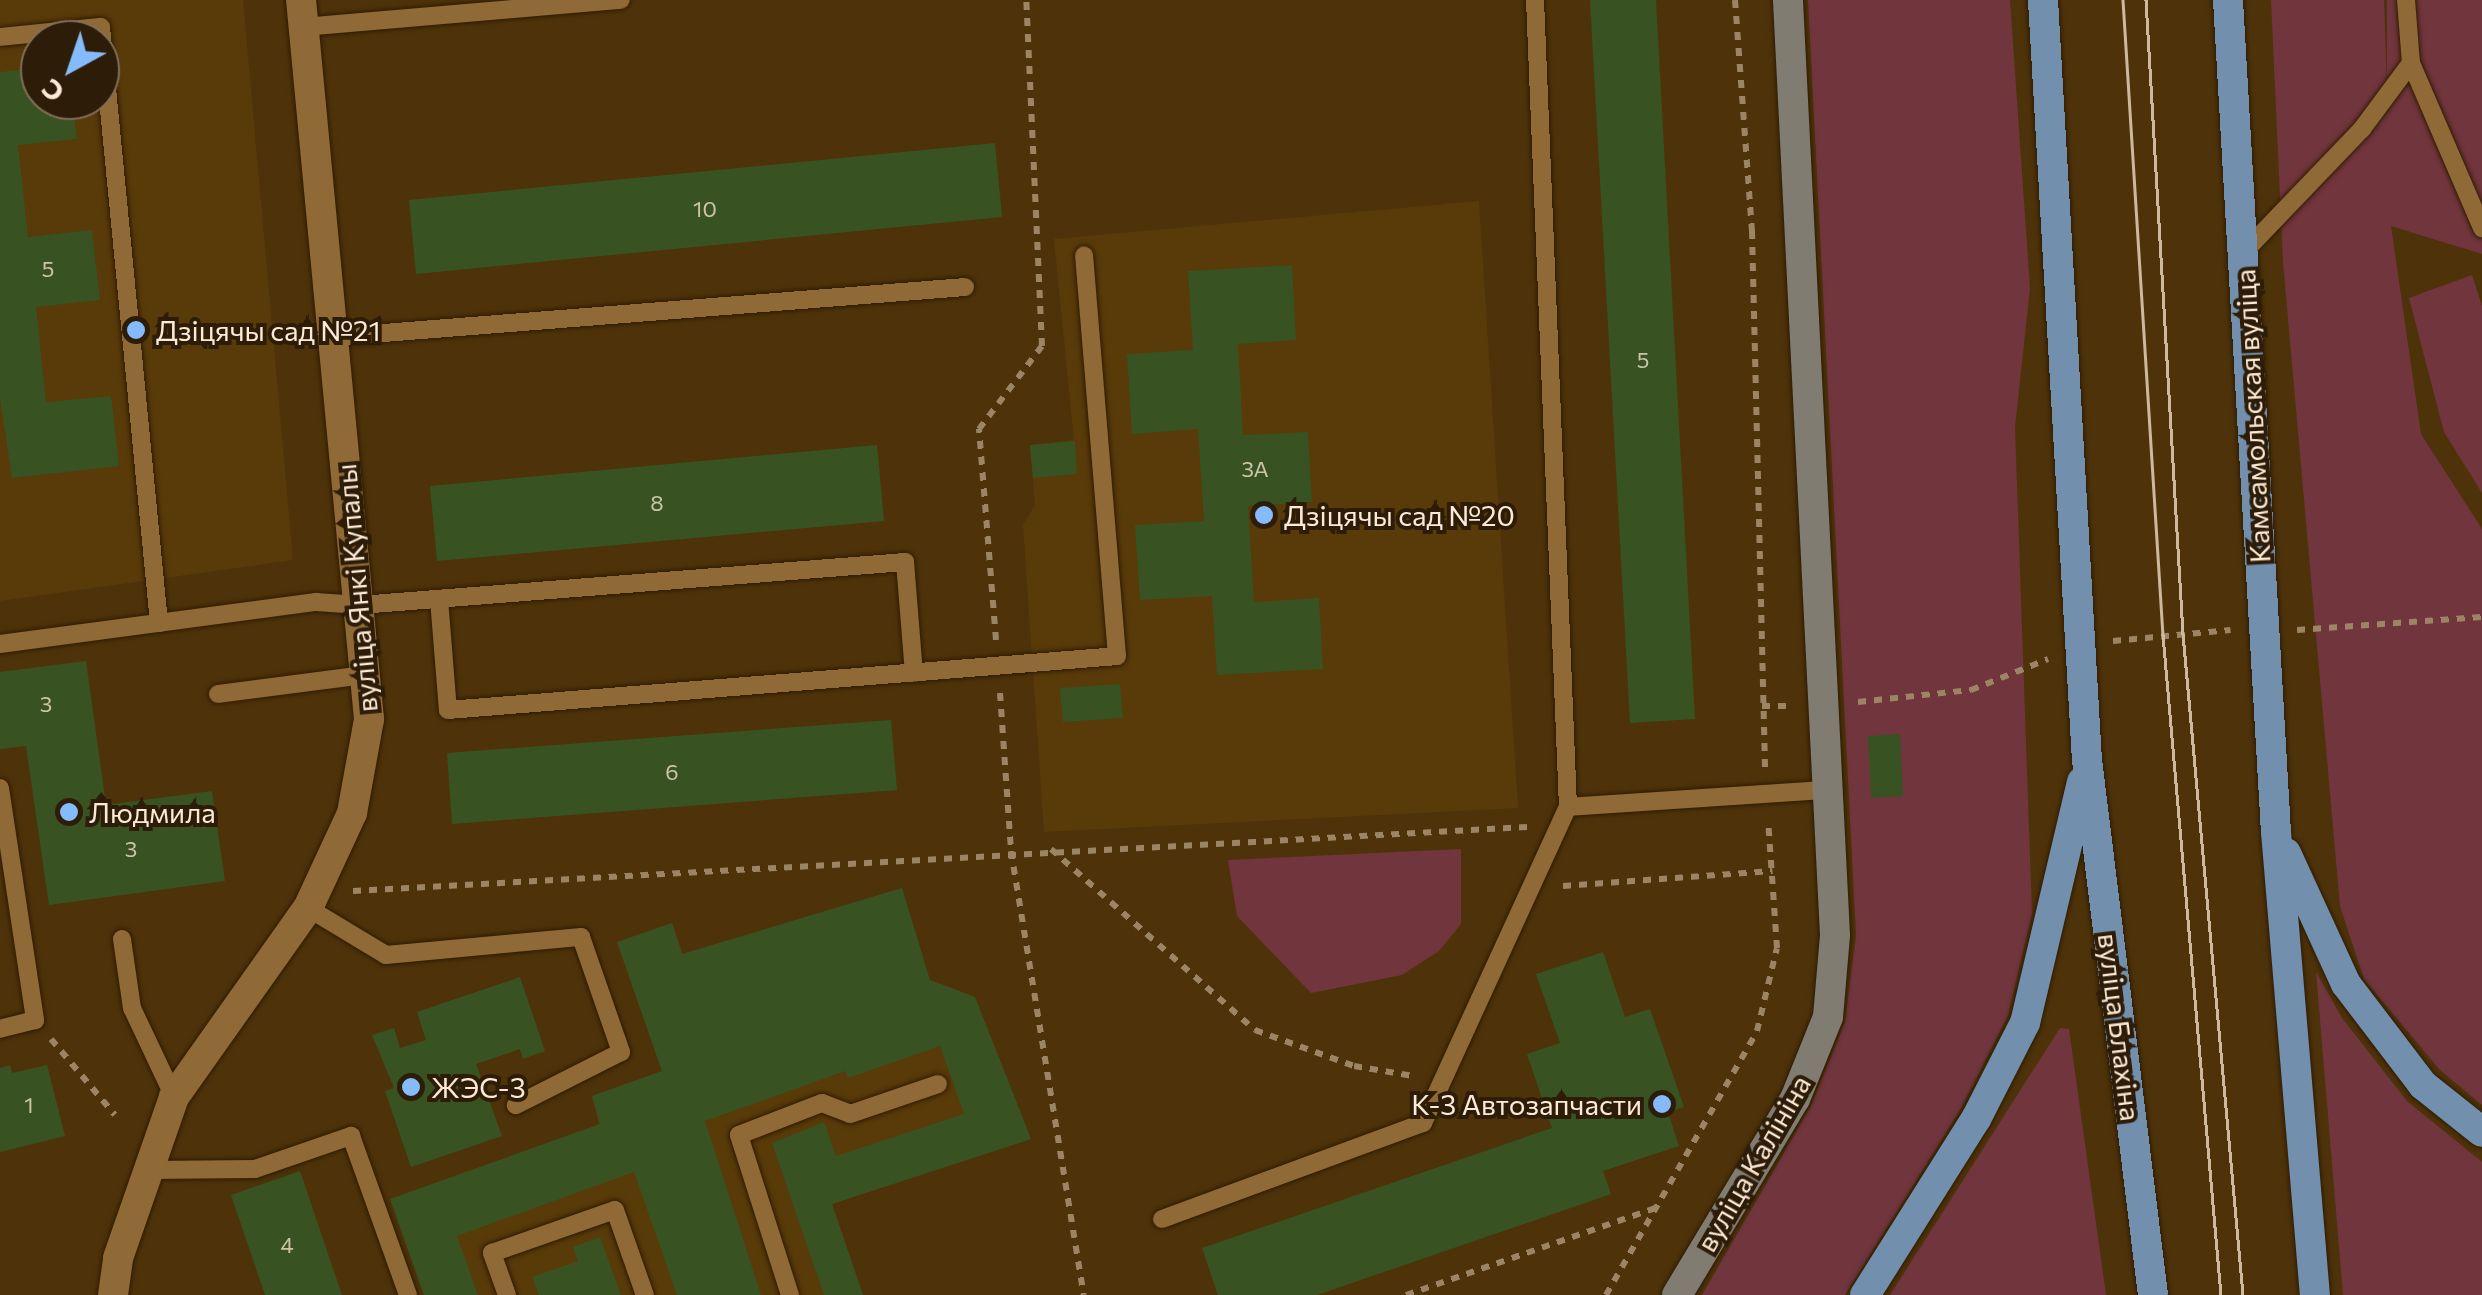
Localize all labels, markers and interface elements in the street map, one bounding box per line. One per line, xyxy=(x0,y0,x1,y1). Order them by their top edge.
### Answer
north arrow xyxy=(20,20,120,120)
text: С xyxy=(34,72,70,111)
house number: 10 xyxy=(693,196,717,222)
house number: 5 xyxy=(42,256,54,282)
street label: Камсамольская вуліца xyxy=(2228,268,2276,564)
place label: Дзіцячы сад №21 xyxy=(156,313,381,347)
marker: Дзіцячы сад №21 xyxy=(125,319,147,341)
house number: 5 xyxy=(1637,347,1649,373)
house number: 3А xyxy=(1241,456,1269,482)
street label: вуліца Янкі Купалы xyxy=(328,462,384,714)
house number: 8 xyxy=(650,490,664,516)
place label: Дзіцячы сад №20 xyxy=(1284,498,1515,532)
marker: Дзіцячы сад №20 xyxy=(1253,504,1275,526)
house number: 3 xyxy=(40,691,52,717)
house number: 6 xyxy=(665,759,679,785)
place label: Людмила xyxy=(89,795,216,829)
marker: Людмила xyxy=(58,801,80,823)
house number: 3 xyxy=(125,836,137,862)
street label: вуліца Блахіна xyxy=(2092,931,2148,1123)
street label: вуліца Калініна xyxy=(1689,1069,1817,1257)
place label: ЖЭС-3 xyxy=(431,1070,526,1104)
marker: ЖЭС-3 xyxy=(400,1076,422,1098)
place label: К-3 Автозапчасти xyxy=(1411,1087,1642,1121)
house number: 1 xyxy=(24,1092,34,1118)
marker: К-3 Автозапчасти xyxy=(1651,1093,1673,1115)
house number: 4 xyxy=(280,1232,294,1258)

